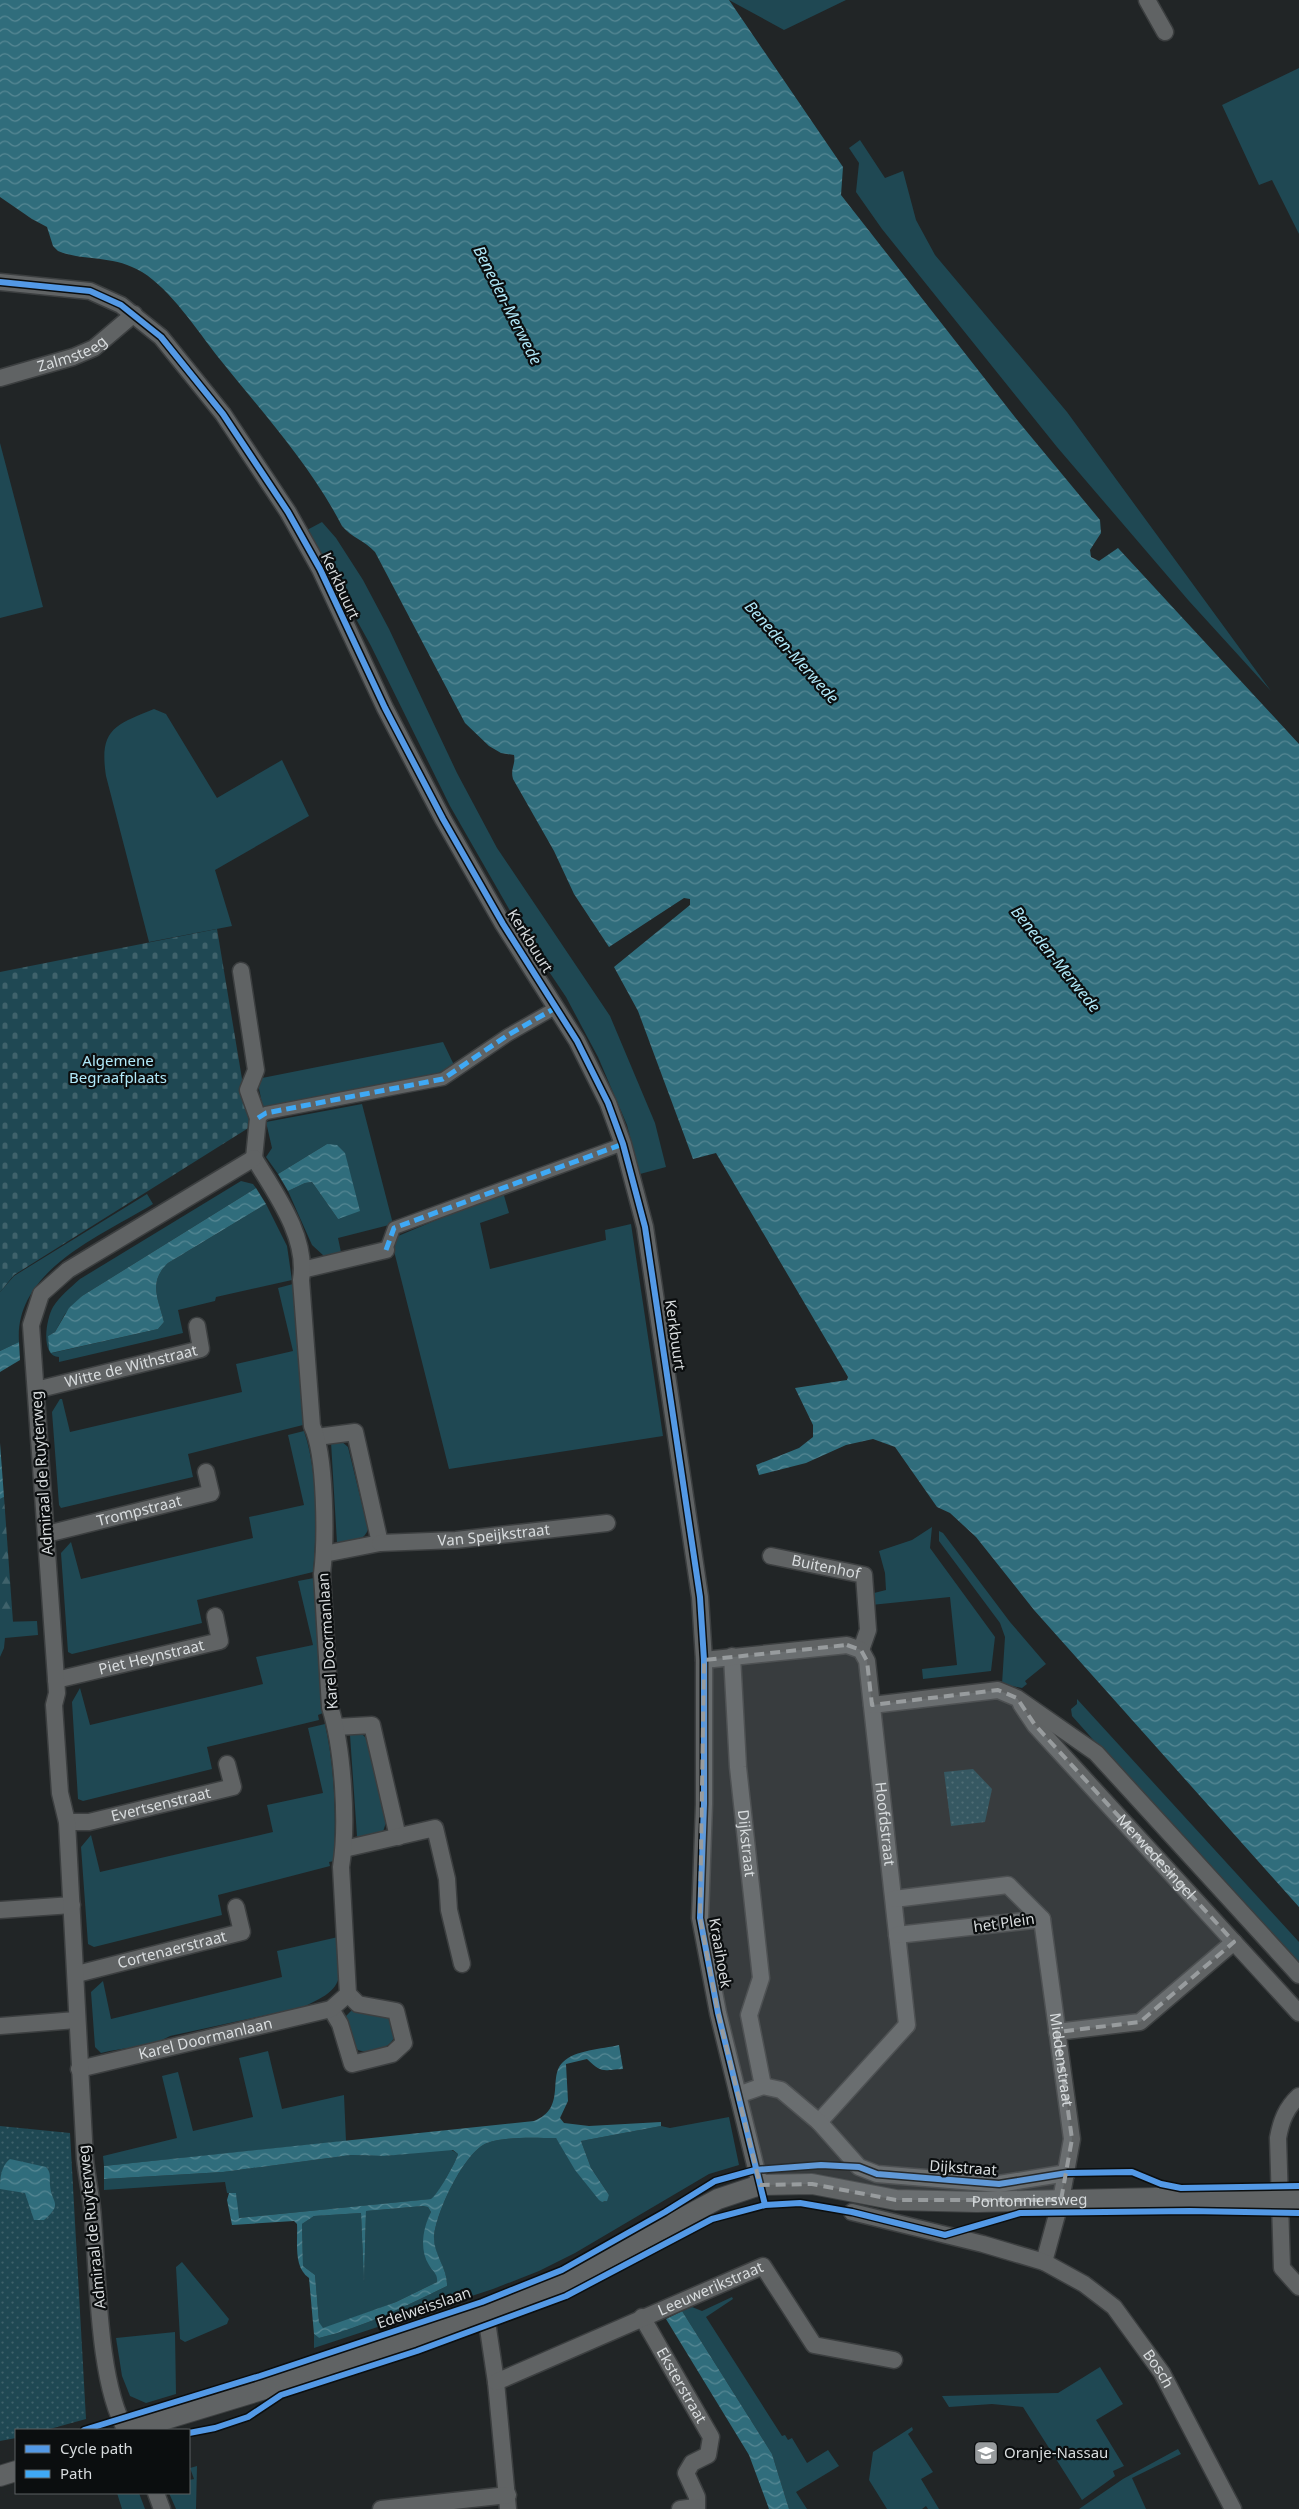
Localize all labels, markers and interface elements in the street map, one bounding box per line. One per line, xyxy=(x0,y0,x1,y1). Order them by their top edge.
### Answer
water label: Beneden-Merwede xyxy=(468,242,548,368)
street label: Zalmsteeg xyxy=(35,331,111,376)
street label: Kerkbuurt xyxy=(317,549,365,623)
water label: Beneden-Merwede xyxy=(740,596,844,708)
water label: Beneden-Merwede xyxy=(1006,901,1106,1017)
street label: Kerkbuurt xyxy=(503,905,559,977)
park label: Algemene Begraafplaats xyxy=(69,1050,167,1087)
street label: Kerkbuurt xyxy=(661,1298,691,1372)
street label: Witte de Withstraat xyxy=(62,1339,200,1391)
street label: Admiraal de Ruyterweg xyxy=(25,1390,57,1556)
street label: Trompstraat xyxy=(94,1490,184,1530)
street label: Van Speijkstraat xyxy=(437,1518,551,1550)
street label: Buitenhof xyxy=(790,1549,863,1583)
street label: Karel Doormanlaan xyxy=(312,1572,342,1710)
street label: Piet Heynstraat xyxy=(96,1634,206,1679)
street label: Hoofdstraat xyxy=(871,1781,901,1867)
street label: Evertsenstraat xyxy=(109,1782,213,1825)
street label: Dijkstraat xyxy=(734,1809,761,1878)
street label: Merwedesingel xyxy=(1113,1809,1200,1903)
street label: het Plein xyxy=(972,1908,1036,1936)
street label: Kraaihoek xyxy=(705,1916,737,1989)
street label: Cortenaerstraat xyxy=(115,1925,229,1972)
street label: Middenstraat xyxy=(1046,2011,1079,2108)
street label: Karel Doormanlaan xyxy=(136,2012,274,2064)
street label: Admiraal de Ruyterweg xyxy=(72,2144,110,2310)
street label: Dijkstraat xyxy=(929,2155,998,2179)
street label: Pontonniersweg xyxy=(971,2189,1087,2211)
street label: Leeuwerikstraat xyxy=(654,2256,767,2320)
street label: Edelweisslaan xyxy=(374,2282,473,2333)
street label: Eksterstraat xyxy=(653,2343,712,2427)
street label: Bosch xyxy=(1139,2345,1179,2391)
legend xyxy=(15,2429,190,2494)
text: Cycle path xyxy=(60,2438,133,2458)
school or university icon: Oranje-Nassau xyxy=(973,2440,999,2466)
place label: Oranje-Nassau xyxy=(1004,2442,1108,2462)
text: Path xyxy=(60,2463,92,2483)

